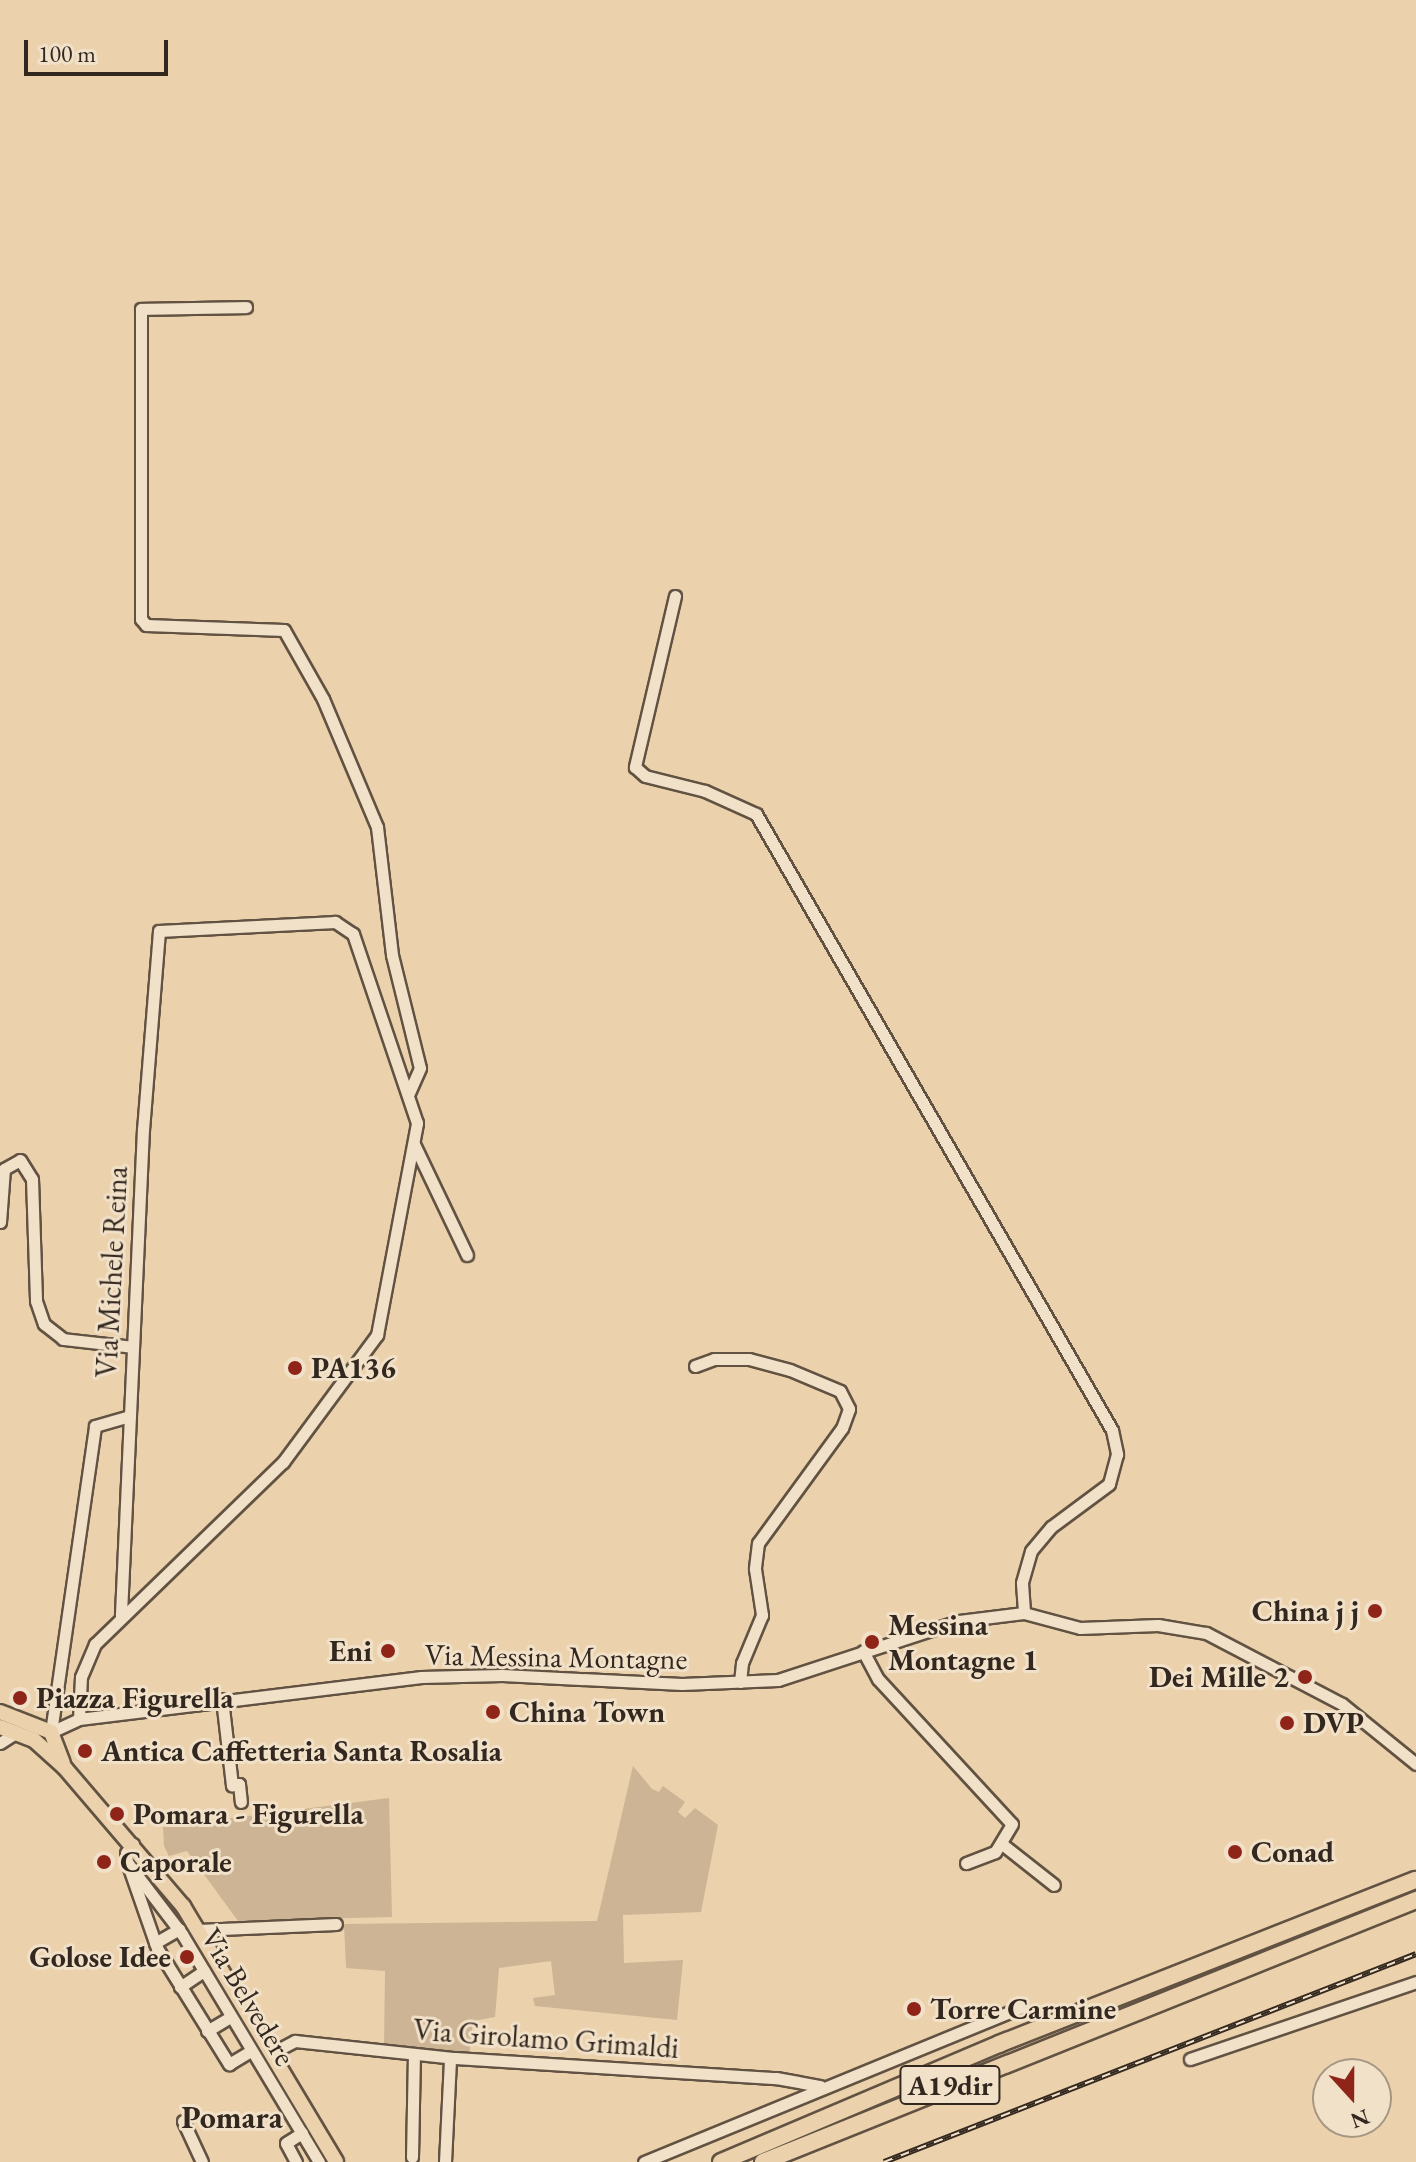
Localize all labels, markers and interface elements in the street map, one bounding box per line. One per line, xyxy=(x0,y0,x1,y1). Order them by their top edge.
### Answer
scale bar xyxy=(28,24,172,74)
text: 100 m xyxy=(38,38,96,69)
street label: Via Michele Reina xyxy=(88,1165,136,1379)
place label: PA136 xyxy=(311,1350,396,1386)
marker: PA136 xyxy=(286,1359,304,1377)
place label: China j j xyxy=(1252,1593,1359,1629)
marker: China j j xyxy=(1366,1602,1384,1620)
place label: Messina Montagne 1 xyxy=(888,1607,1038,1678)
place label: Eni xyxy=(329,1633,372,1669)
marker: Messina Montagne 1 xyxy=(863,1633,881,1651)
street label: Via Messina Montagne xyxy=(424,1637,688,1677)
marker: Eni xyxy=(379,1642,397,1660)
place label: Dei Mille 2 xyxy=(1149,1659,1289,1695)
marker: Dei Mille 2 xyxy=(1296,1668,1314,1686)
place label: Piazza Figurella xyxy=(36,1680,234,1716)
marker: Piazza Figurella xyxy=(11,1689,29,1707)
place label: China Town xyxy=(509,1694,665,1730)
marker: China Town xyxy=(484,1703,502,1721)
place label: DVP xyxy=(1303,1705,1364,1741)
marker: DVP xyxy=(1278,1714,1296,1732)
place label: Antica Caffetteria Santa Rosalia xyxy=(101,1733,502,1769)
marker: Antica Caffetteria Santa Rosalia xyxy=(76,1742,94,1760)
place label: Pomara - Figurella xyxy=(133,1796,364,1832)
marker: Pomara - Figurella xyxy=(108,1805,126,1823)
place label: Conad xyxy=(1251,1834,1334,1870)
marker: Conad xyxy=(1226,1843,1244,1861)
place label: Caporale xyxy=(120,1844,232,1880)
marker: Caporale xyxy=(95,1853,113,1871)
street label: Via Belvedere xyxy=(193,1922,303,2072)
place label: Golose Idee xyxy=(29,1939,171,1975)
marker: Golose Idee xyxy=(178,1948,196,1966)
place label: Torre Carmine xyxy=(930,1991,1116,2027)
marker: Torre Carmine xyxy=(905,2000,923,2018)
street label: Via Girolamo Grimaldi xyxy=(412,2012,680,2066)
north arrow xyxy=(1312,2058,1392,2138)
road number: A19dir xyxy=(898,2061,1002,2109)
district label: Pomara xyxy=(181,2098,283,2136)
text: N xyxy=(1347,2102,1374,2136)

